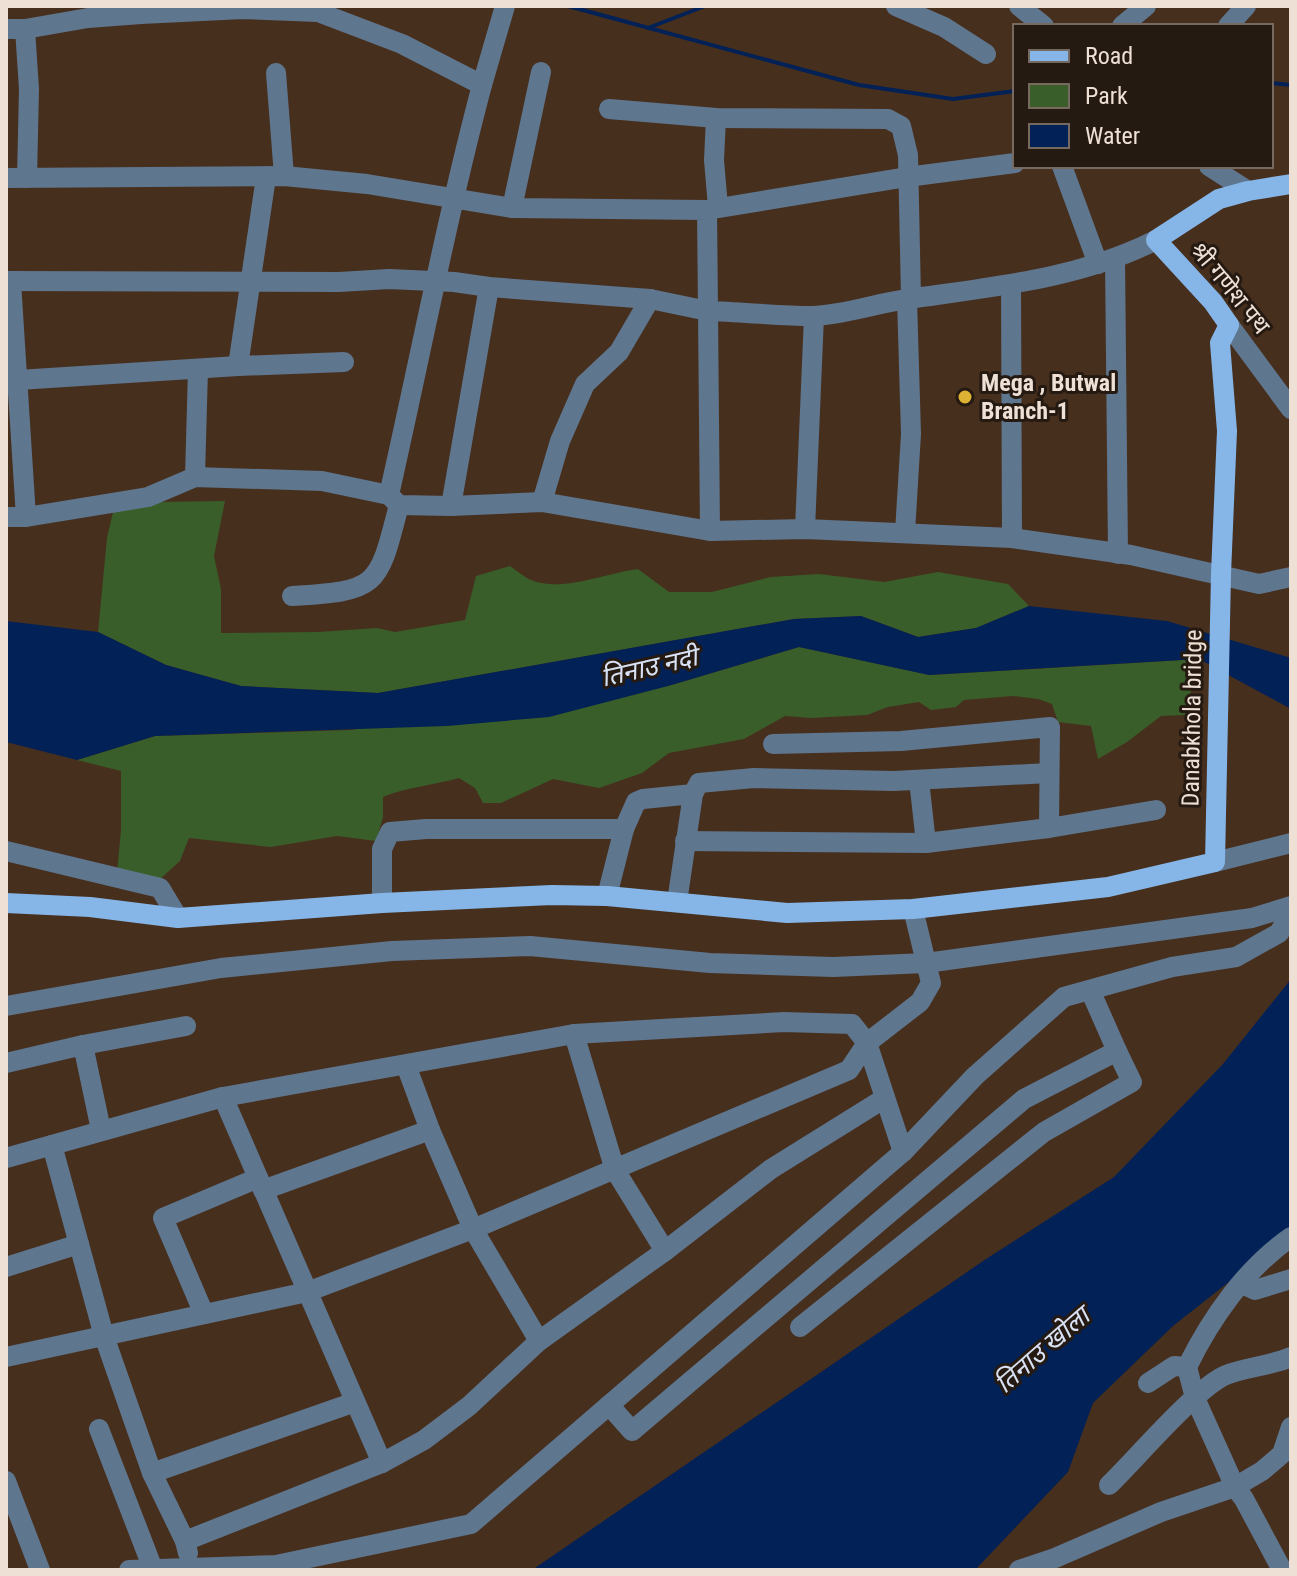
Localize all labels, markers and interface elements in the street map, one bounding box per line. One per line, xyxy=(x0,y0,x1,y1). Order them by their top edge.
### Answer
legend xyxy=(1013,24,1273,168)
text: Road xyxy=(1085,42,1133,70)
text: Park xyxy=(1085,82,1128,110)
text: Water xyxy=(1085,122,1140,150)
street label: श्री गणेश पथ xyxy=(1184,236,1276,340)
place label: Mega , Butwal Branch-1 xyxy=(981,369,1116,425)
marker: Mega , Butwal Branch-1 xyxy=(956,388,974,406)
street label: Danabkhola bridge xyxy=(1176,629,1208,807)
water label: तिनाउ नदी xyxy=(598,640,705,693)
water label: तिनाउ खोला xyxy=(989,1297,1099,1399)

